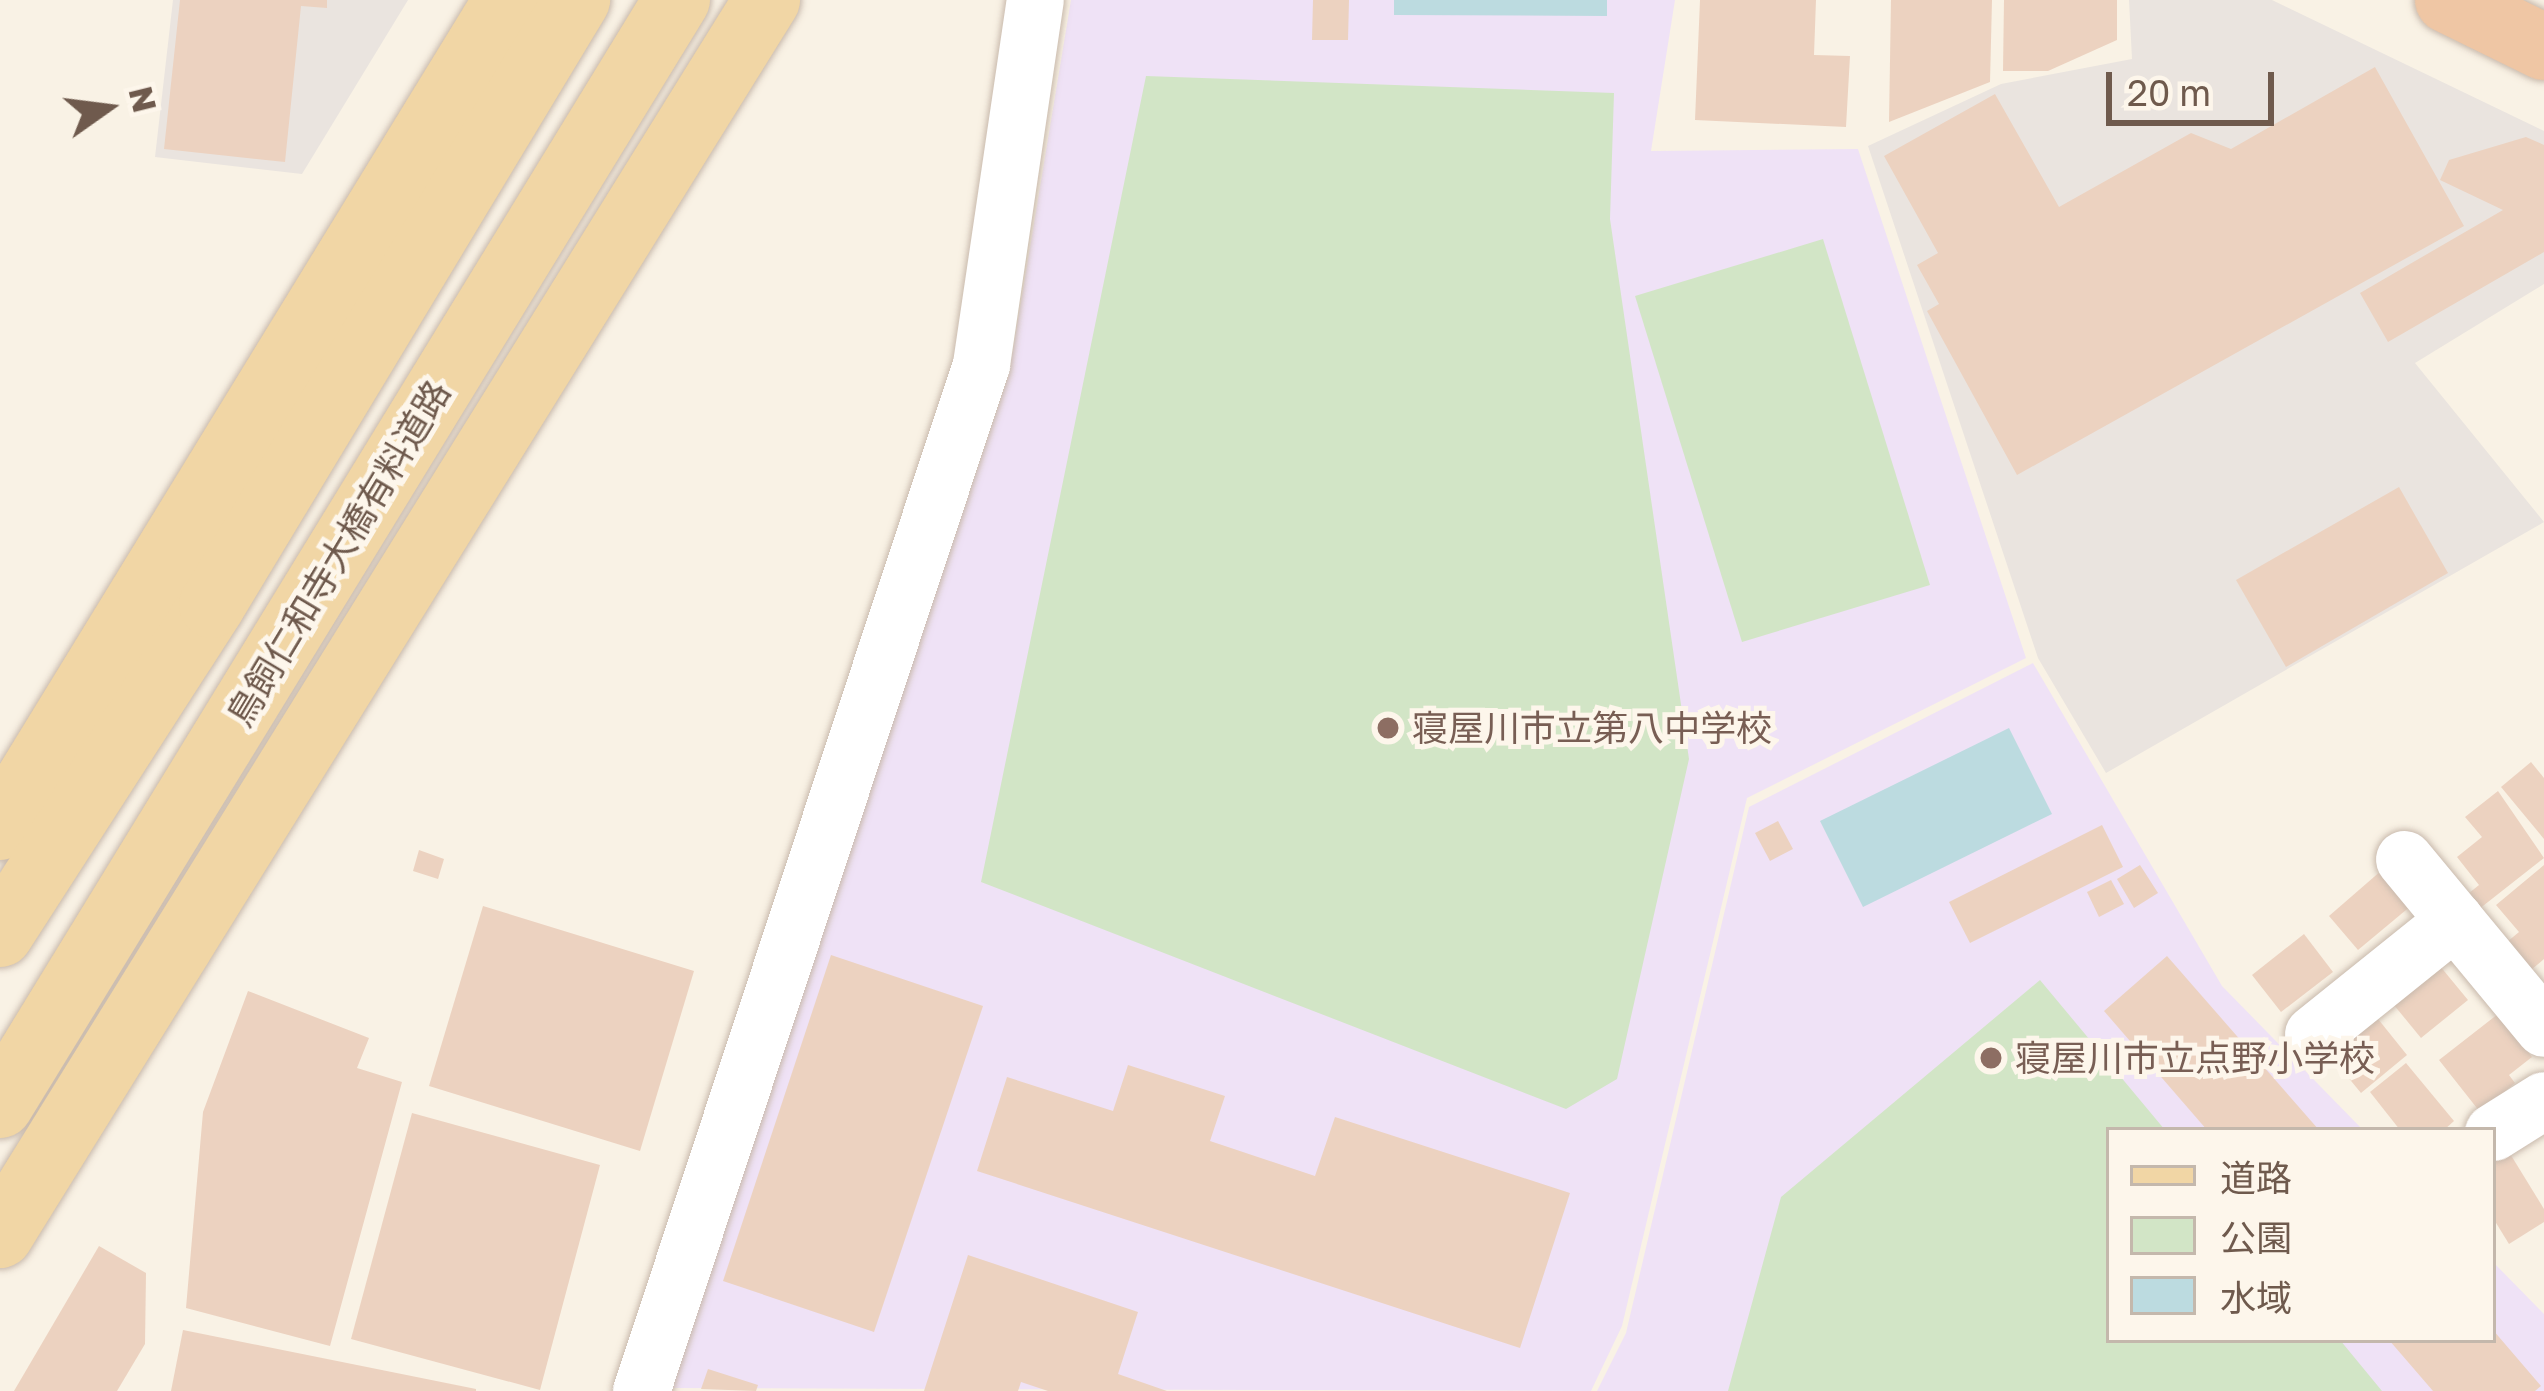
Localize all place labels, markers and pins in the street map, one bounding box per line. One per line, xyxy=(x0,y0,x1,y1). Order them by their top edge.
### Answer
place label: 寝屋川市立第八中学校 xyxy=(1412,706,1772,750)
marker: 寝屋川市立第八中学校 xyxy=(1375,715,1401,741)
place label: 寝屋川市立点野小学校 xyxy=(2015,1036,2375,1080)
marker: 寝屋川市立点野小学校 xyxy=(1978,1045,2004,1071)

